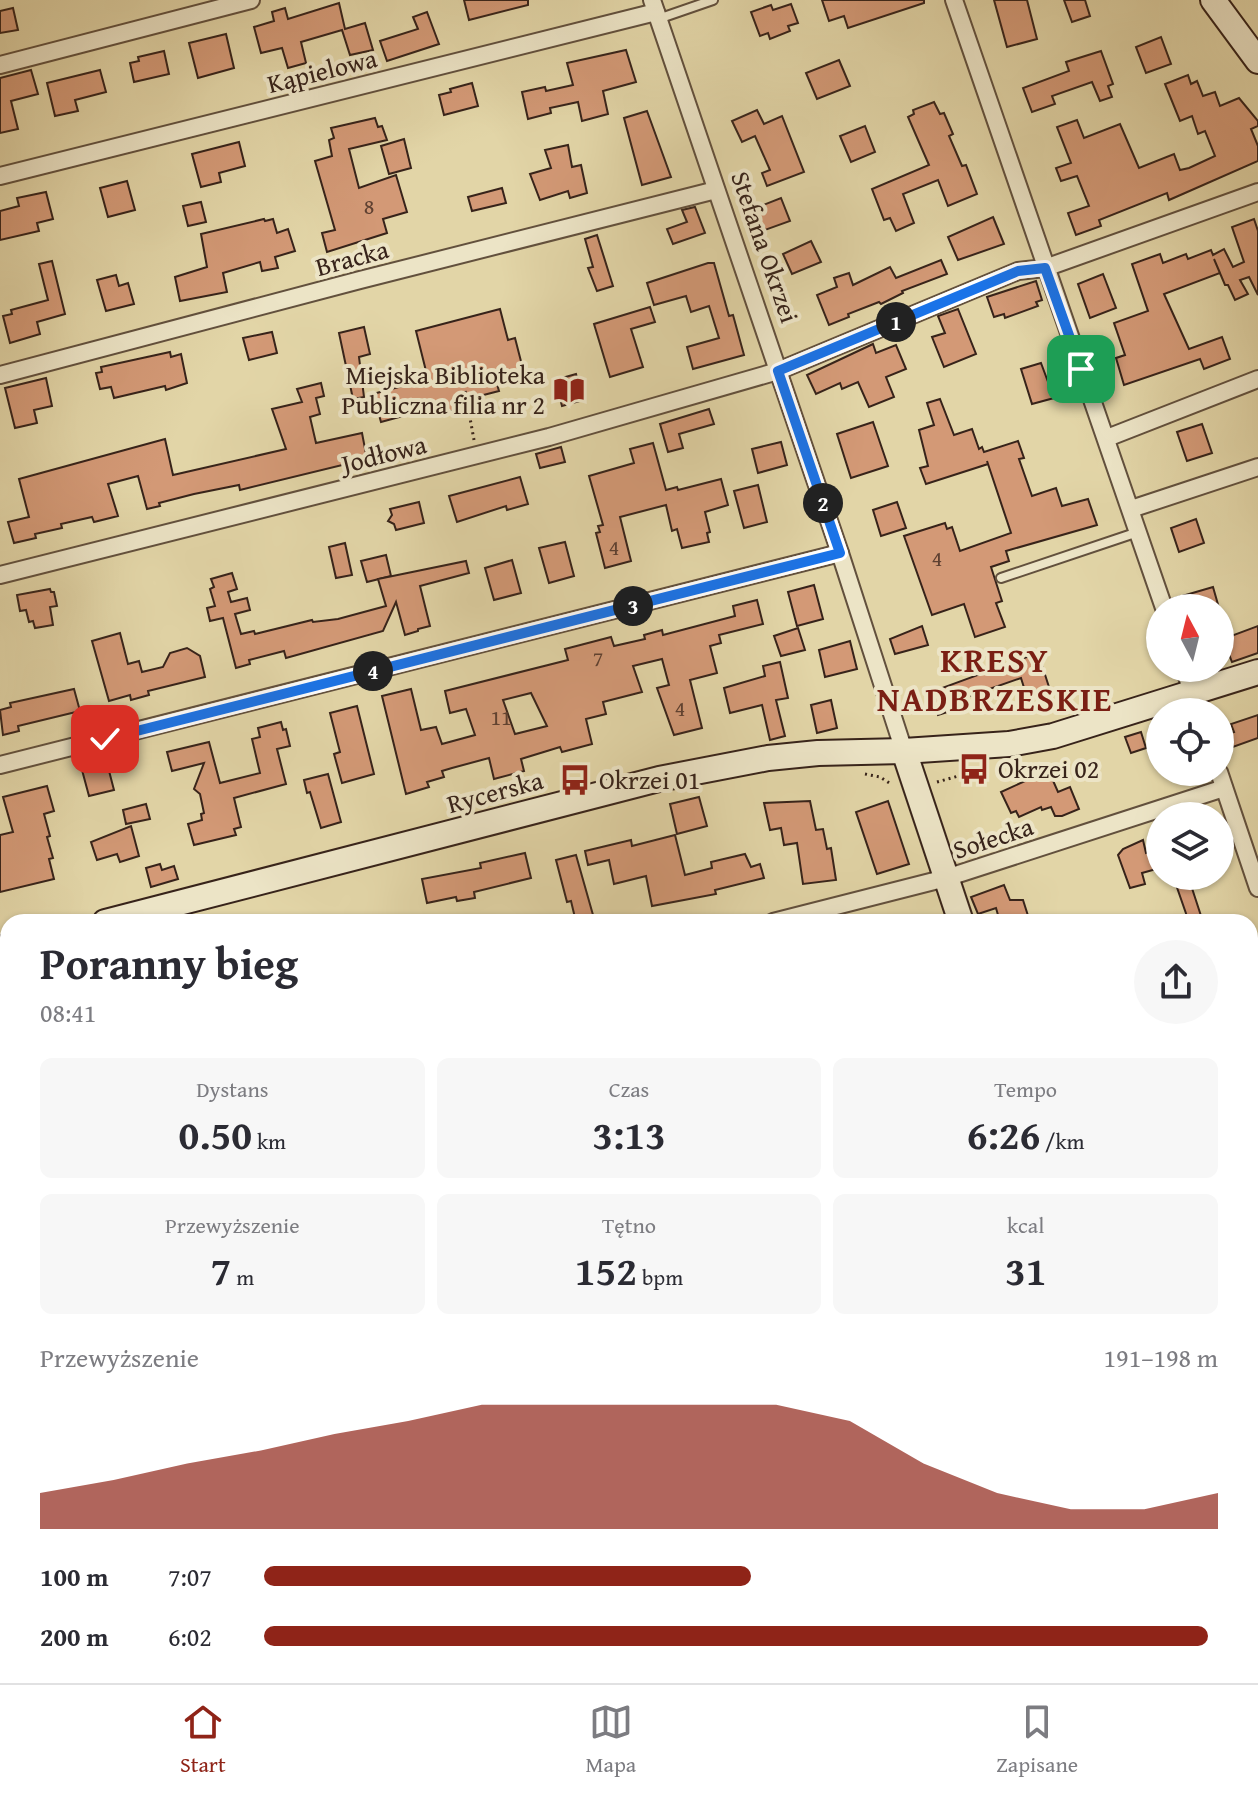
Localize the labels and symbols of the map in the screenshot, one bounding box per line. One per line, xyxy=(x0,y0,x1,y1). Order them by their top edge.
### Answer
street label: Kąpielowa xyxy=(263,38,381,103)
street label: Stefana Okrzei xyxy=(721,166,810,328)
house number: 8 xyxy=(364,190,374,222)
street label: Bracka xyxy=(311,229,393,286)
pin: 1 xyxy=(876,302,916,342)
pin xyxy=(1047,335,1115,403)
place label: Miejska Biblioteka Publiczna filia nr 2 xyxy=(342,355,546,424)
library icon: Miejska Biblioteka Publiczna filia nr 2 xyxy=(552,373,586,407)
street label: Jodłowa xyxy=(334,424,431,484)
pin: 2 xyxy=(803,483,843,523)
house number: 4 xyxy=(609,531,619,563)
house number: 4 xyxy=(932,542,942,574)
pin: 3 xyxy=(613,586,653,626)
north arrow xyxy=(1146,594,1234,682)
district label: KRESY NADBRZESKIE xyxy=(877,635,1113,723)
house number: 7 xyxy=(593,642,603,674)
pin: 4 xyxy=(353,651,393,691)
house number: 4 xyxy=(675,692,685,724)
house number: 11 xyxy=(490,701,512,733)
pin xyxy=(71,705,139,773)
place label: Okrzei 02 xyxy=(998,749,1099,788)
bus stop icon: Okrzei 02 xyxy=(957,752,991,786)
street label: Rycerska xyxy=(442,760,548,823)
place label: Okrzei 01 xyxy=(599,760,700,799)
bus stop icon: Okrzei 01 xyxy=(558,763,592,797)
street label: Sołecka xyxy=(948,806,1039,869)

